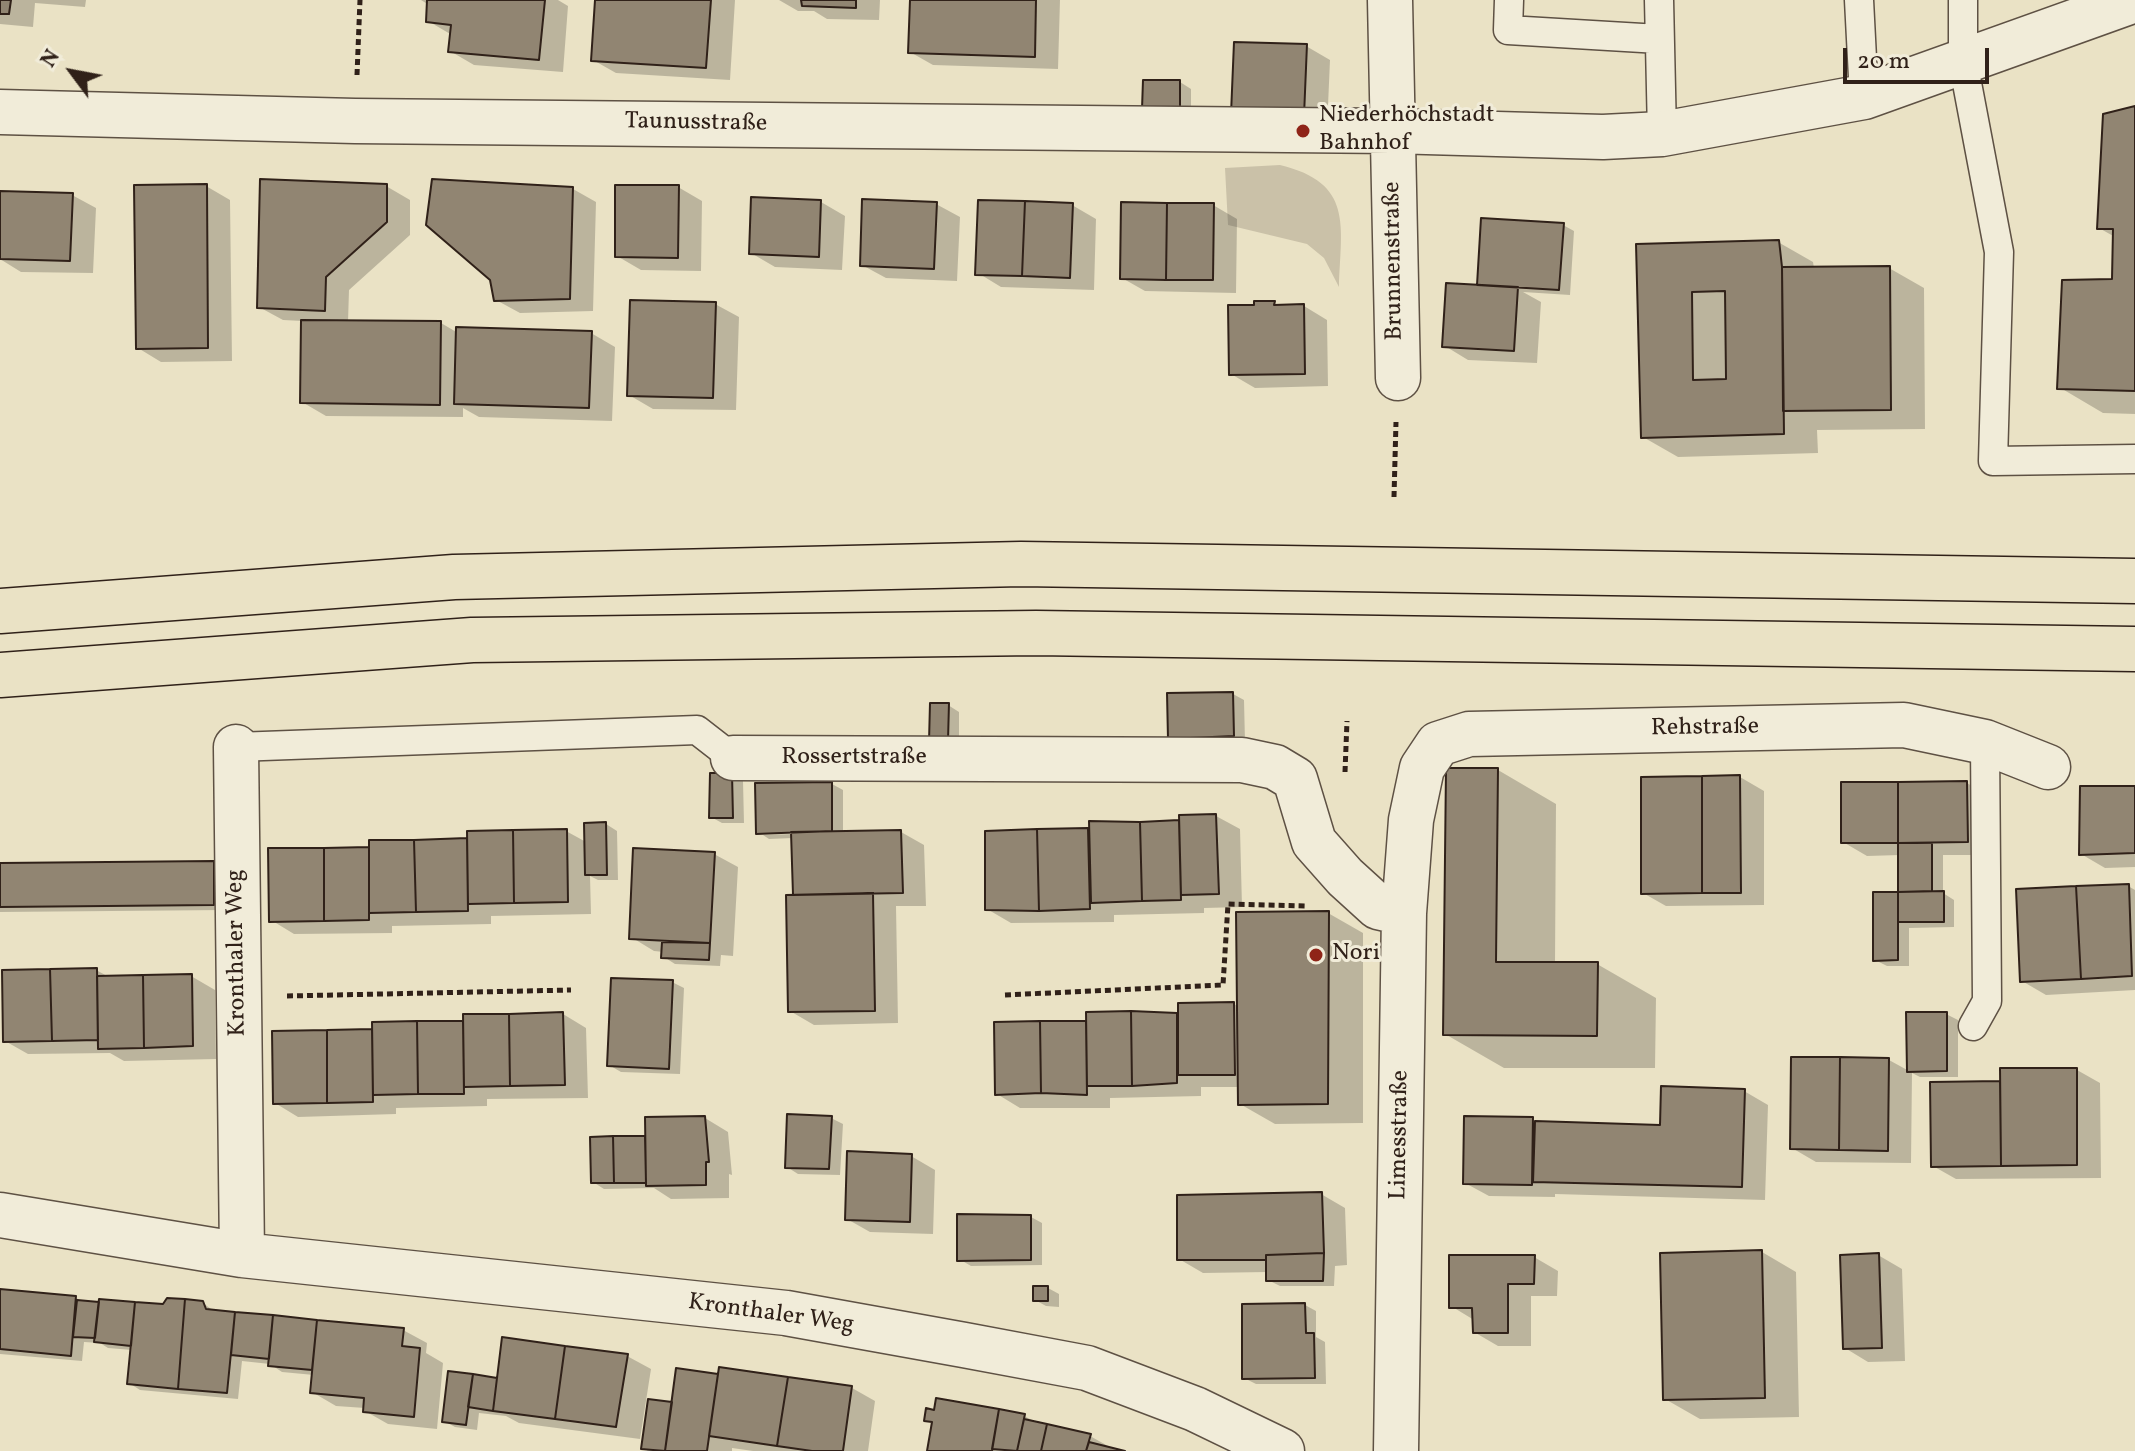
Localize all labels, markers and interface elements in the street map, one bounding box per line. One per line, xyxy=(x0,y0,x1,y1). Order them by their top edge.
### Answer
north arrow xyxy=(32,32,112,112)
scale bar xyxy=(1847,32,1993,82)
text: N xyxy=(34,44,69,74)
text: 20 m xyxy=(1857,45,1910,79)
place label: Niederhöchstadt Bahnhof xyxy=(1319,103,1494,159)
street label: Taunusstraße xyxy=(624,108,768,140)
marker: Niederhöchstadt Bahnhof xyxy=(1294,122,1312,140)
street label: Brunnenstraße xyxy=(1379,181,1411,341)
street label: Rehstraße xyxy=(1651,714,1759,744)
street label: Rossertstraße xyxy=(781,745,927,773)
street label: Kronthaler Weg xyxy=(222,869,254,1037)
place label: Nori xyxy=(1332,941,1380,969)
marker: Nori xyxy=(1307,946,1325,964)
street label: Limesstraße xyxy=(1385,1070,1417,1200)
street label: Kronthaler Weg xyxy=(686,1289,856,1341)

